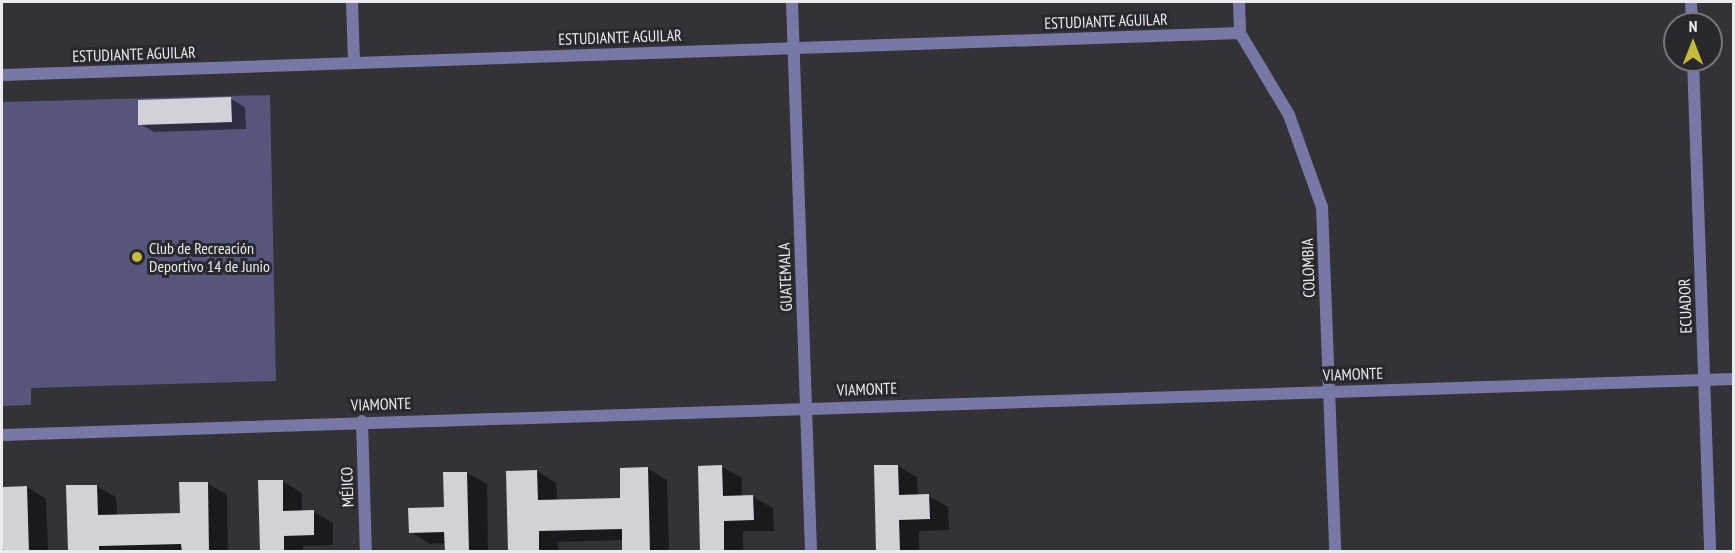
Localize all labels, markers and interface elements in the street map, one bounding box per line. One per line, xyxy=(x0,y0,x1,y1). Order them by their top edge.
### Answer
street label: ESTUDIANTE AGUILAR xyxy=(1044,9,1168,33)
north arrow xyxy=(1663,12,1723,72)
text: N xyxy=(1689,16,1697,36)
street label: ESTUDIANTE AGUILAR xyxy=(558,25,682,49)
street label: ESTUDIANTE AGUILAR xyxy=(72,42,196,66)
place label: Club de Recreación Deportivo 14 de Junio xyxy=(149,238,270,276)
street label: COLOMBIA xyxy=(1297,238,1319,298)
street label: GUATEMALA xyxy=(774,242,796,312)
marker: Club de Recreación Deportivo 14 de Junio xyxy=(130,250,144,264)
street label: ECUADOR xyxy=(1674,278,1696,334)
street label: VIAMONTE xyxy=(1323,363,1383,385)
street label: VIAMONTE xyxy=(837,378,897,400)
street label: VIAMONTE xyxy=(351,393,411,415)
street label: MÉJICO xyxy=(337,466,357,508)

